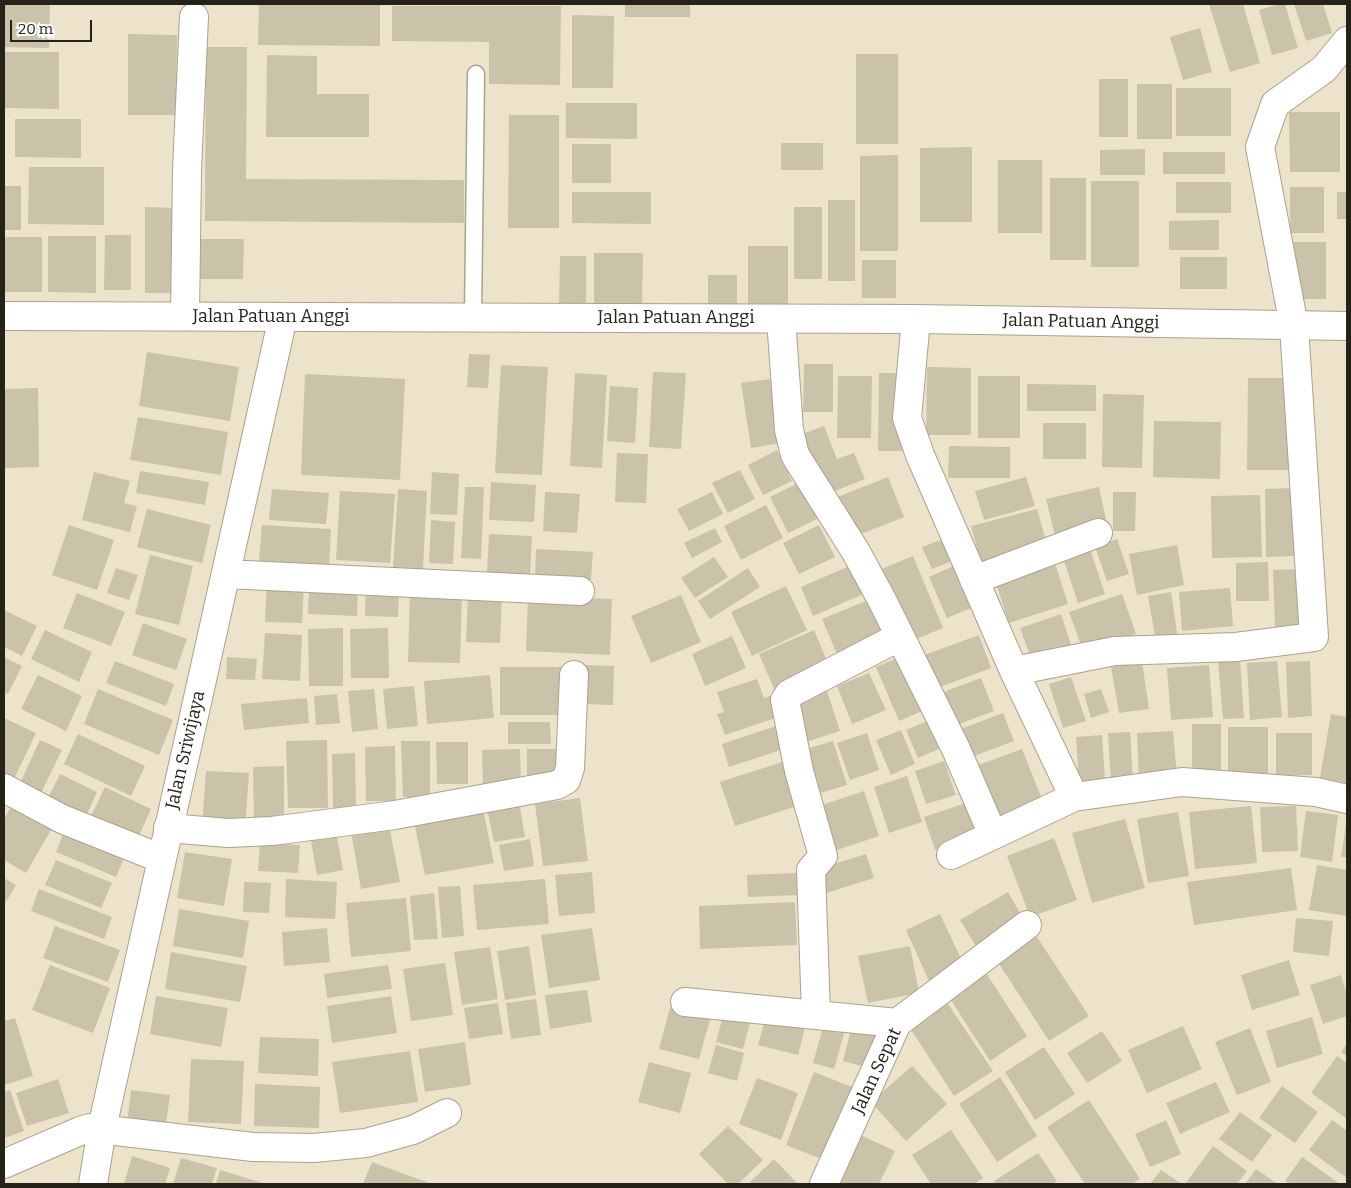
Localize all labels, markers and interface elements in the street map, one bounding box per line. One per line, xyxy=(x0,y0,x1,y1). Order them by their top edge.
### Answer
scale bar xyxy=(12,10,95,42)
text: 20 m xyxy=(18,20,53,38)
street label: Jalan Patuan Anggi xyxy=(192,306,350,328)
street label: Jalan Patuan Anggi xyxy=(597,307,755,329)
street label: Jalan Patuan Anggi xyxy=(1002,310,1160,334)
street label: Jalan Sriwijaya xyxy=(162,689,210,811)
street label: Jalan Sepat xyxy=(848,1024,906,1118)

